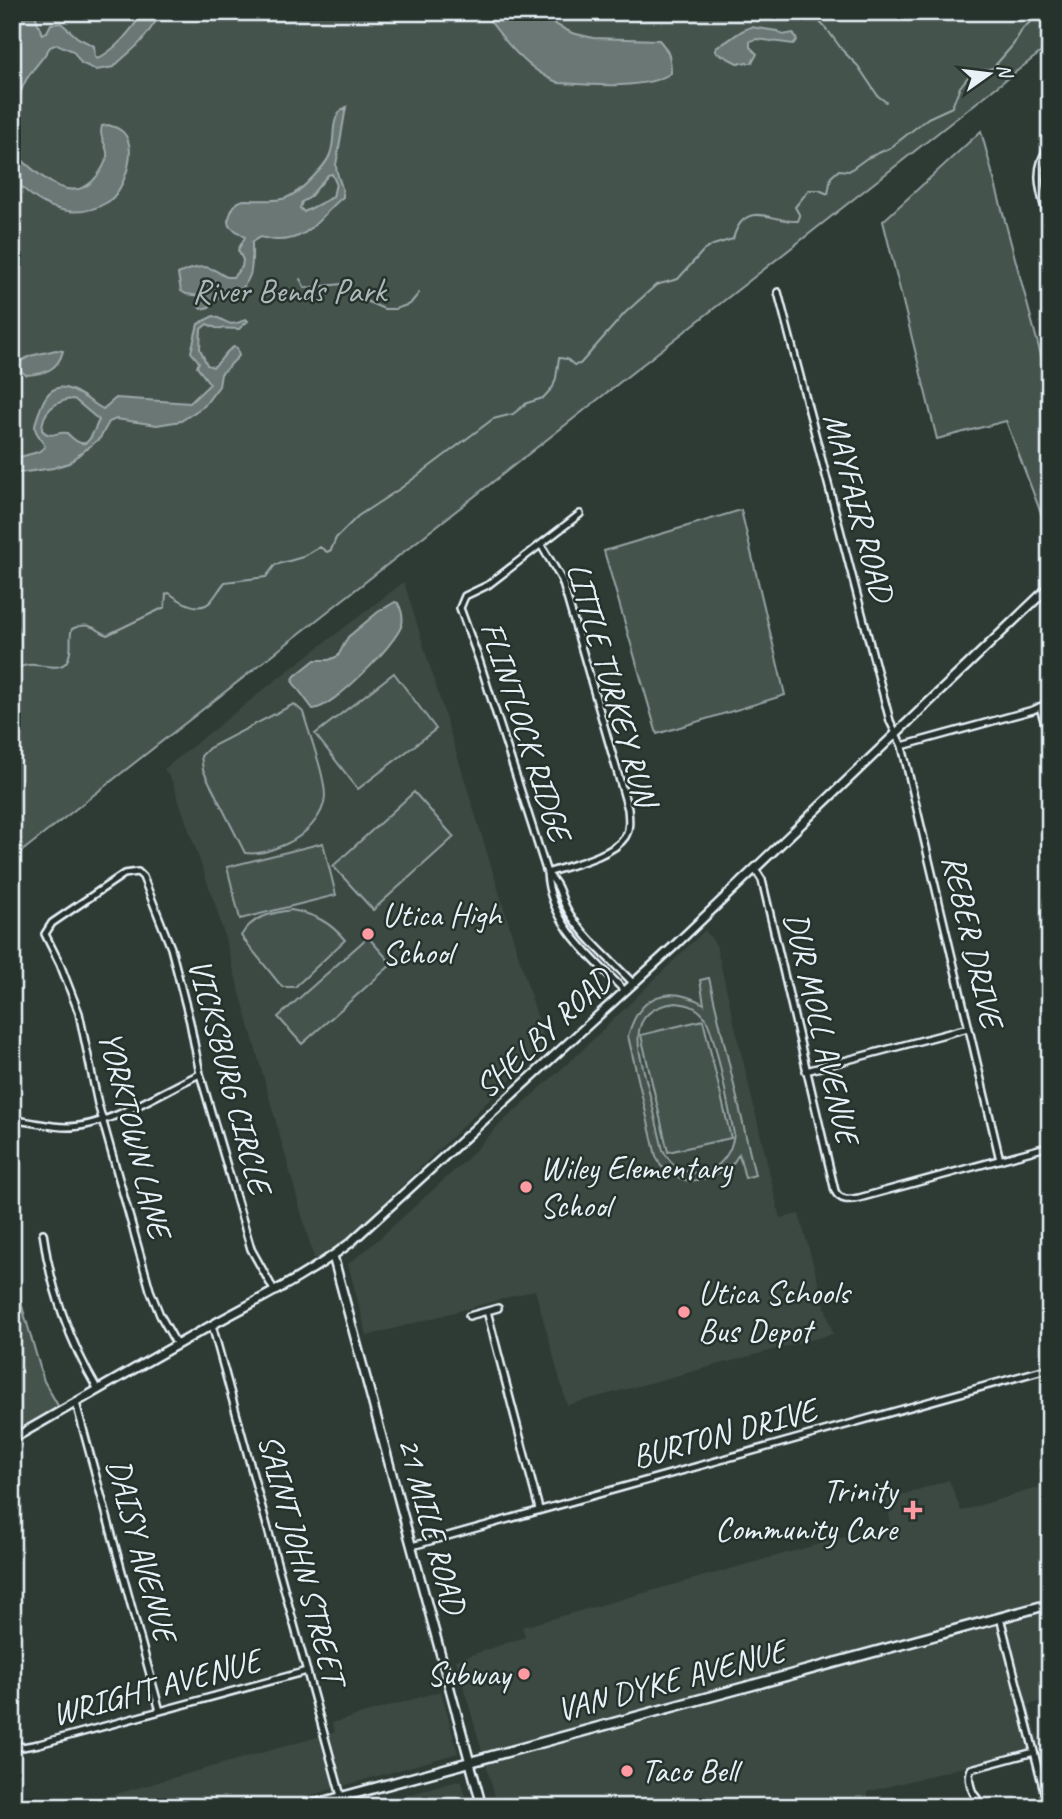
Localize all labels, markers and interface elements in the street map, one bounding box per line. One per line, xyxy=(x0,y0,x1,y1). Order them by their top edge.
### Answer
north arrow xyxy=(954,38,1024,108)
text: N xyxy=(991,62,1018,82)
park label: River Bends Park xyxy=(192,270,389,312)
street label: MAYFAIR ROAD xyxy=(814,409,905,608)
street label: LITTLE TURKEY RUN xyxy=(557,558,668,815)
street label: FLINTLOCK RIDGE xyxy=(471,616,583,850)
street label: REBER DRIVE xyxy=(933,851,1014,1036)
place label: Utica High School xyxy=(382,894,503,974)
street label: DUR MOLL AVENUE xyxy=(775,908,870,1151)
marker: Utica High School xyxy=(360,926,376,942)
street label: VICKSBURG CIRCLE xyxy=(178,954,283,1202)
street label: SHELBY ROAD xyxy=(466,957,623,1107)
street label: YORKTOWN LANE xyxy=(89,1026,182,1246)
place label: Wiley Elementary School xyxy=(540,1147,734,1227)
marker: Wiley Elementary School xyxy=(518,1179,534,1195)
place label: Utica Schools Bus Depot xyxy=(698,1272,852,1352)
marker: Utica Schools Bus Depot xyxy=(676,1304,692,1320)
street label: BURTON DRIVE xyxy=(627,1387,825,1478)
street label: SAINT JOHN STREET xyxy=(249,1430,357,1695)
street label: 21 MILE ROAD xyxy=(388,1432,476,1620)
street label: DAISY AVENUE xyxy=(98,1454,188,1650)
place label: Trinity Community Care xyxy=(715,1470,900,1550)
marker: Trinity Community Care xyxy=(903,1500,923,1520)
street label: VAN DYKE AVENUE xyxy=(552,1628,794,1731)
street label: WRIGHT AVENUE xyxy=(47,1638,269,1735)
place label: Subway xyxy=(427,1653,513,1695)
marker: Subway xyxy=(516,1666,532,1682)
place label: Taco Bell xyxy=(641,1750,743,1792)
marker: Taco Bell xyxy=(619,1763,635,1779)

